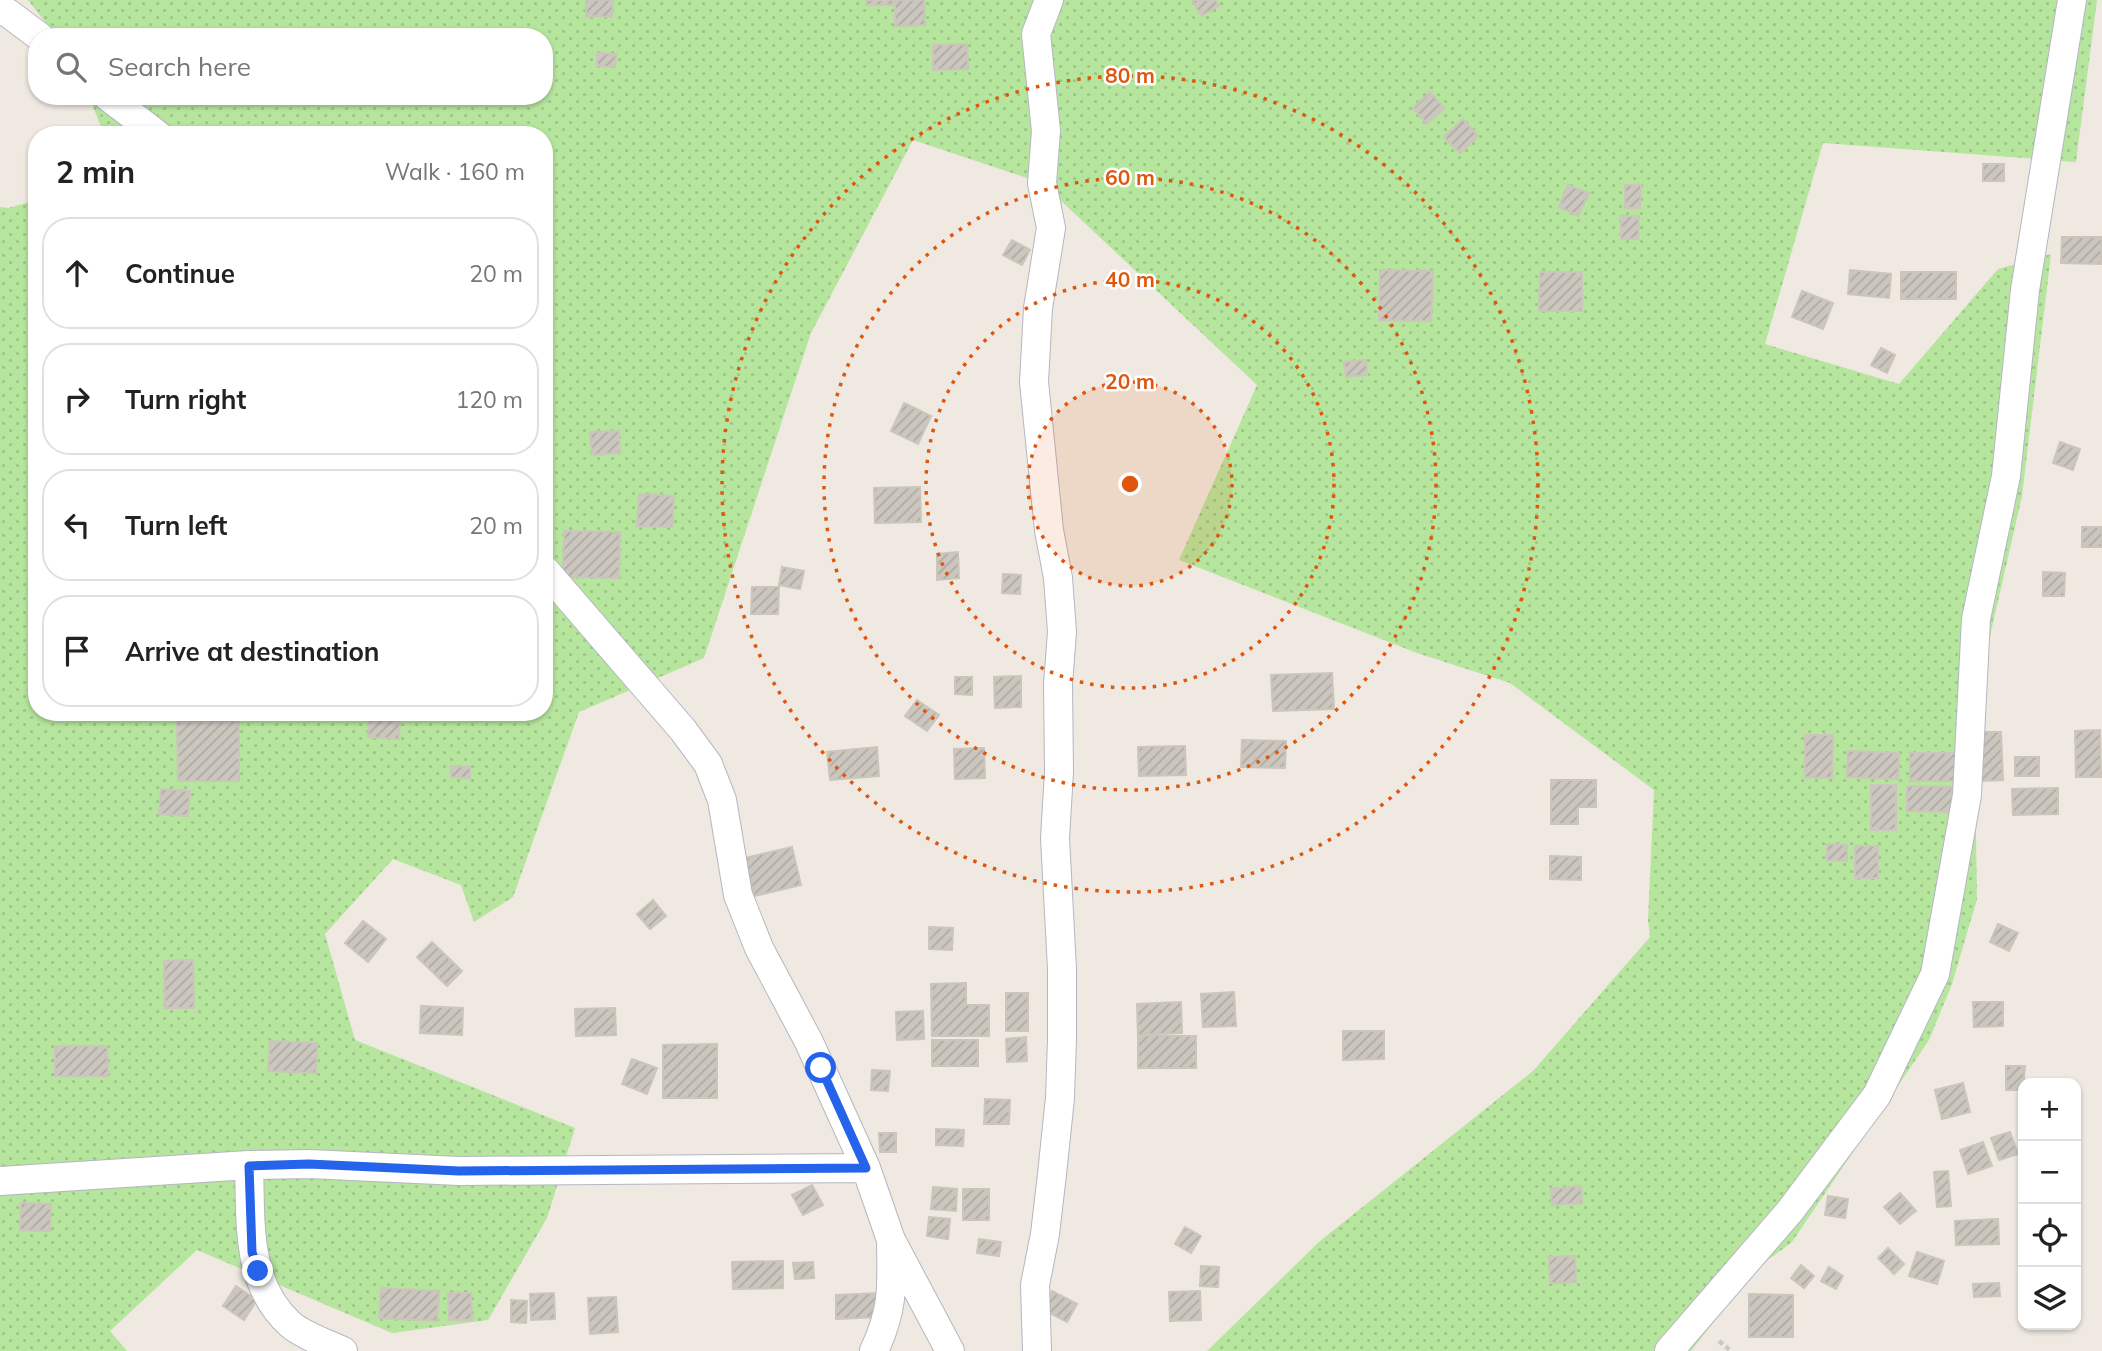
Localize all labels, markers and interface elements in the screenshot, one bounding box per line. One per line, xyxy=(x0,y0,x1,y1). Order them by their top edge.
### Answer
search box xyxy=(28,28,553,105)
icon: search xyxy=(52,48,90,86)
text: Search here xyxy=(108,50,251,83)
text: 80 m xyxy=(1105,62,1155,88)
text: 2 min xyxy=(56,153,135,191)
text: Walk · 160 m xyxy=(385,157,525,186)
text: 60 m xyxy=(1105,164,1155,190)
icon: ahead xyxy=(58,254,96,292)
text: Continue xyxy=(125,257,235,290)
text: 20 m xyxy=(469,259,523,288)
text: 40 m xyxy=(1105,266,1155,292)
text: 20 m xyxy=(1105,368,1155,394)
icon: right xyxy=(58,380,96,418)
text: Turn right xyxy=(125,383,246,416)
text: 120 m xyxy=(455,385,523,414)
centre of rings xyxy=(1118,472,1142,496)
icon: left xyxy=(58,506,96,544)
text: Turn left xyxy=(125,509,227,542)
text: 20 m xyxy=(469,511,523,540)
icon: arrive xyxy=(58,632,96,670)
text: Arrive at destination xyxy=(125,635,380,668)
route start xyxy=(805,1052,836,1083)
map controls xyxy=(2018,1078,2081,1330)
button: + xyxy=(2018,1078,2081,1141)
button: − xyxy=(2018,1141,2081,1204)
button: locate xyxy=(2018,1204,2081,1267)
route end xyxy=(242,1255,273,1286)
button: layers xyxy=(2018,1267,2081,1330)

